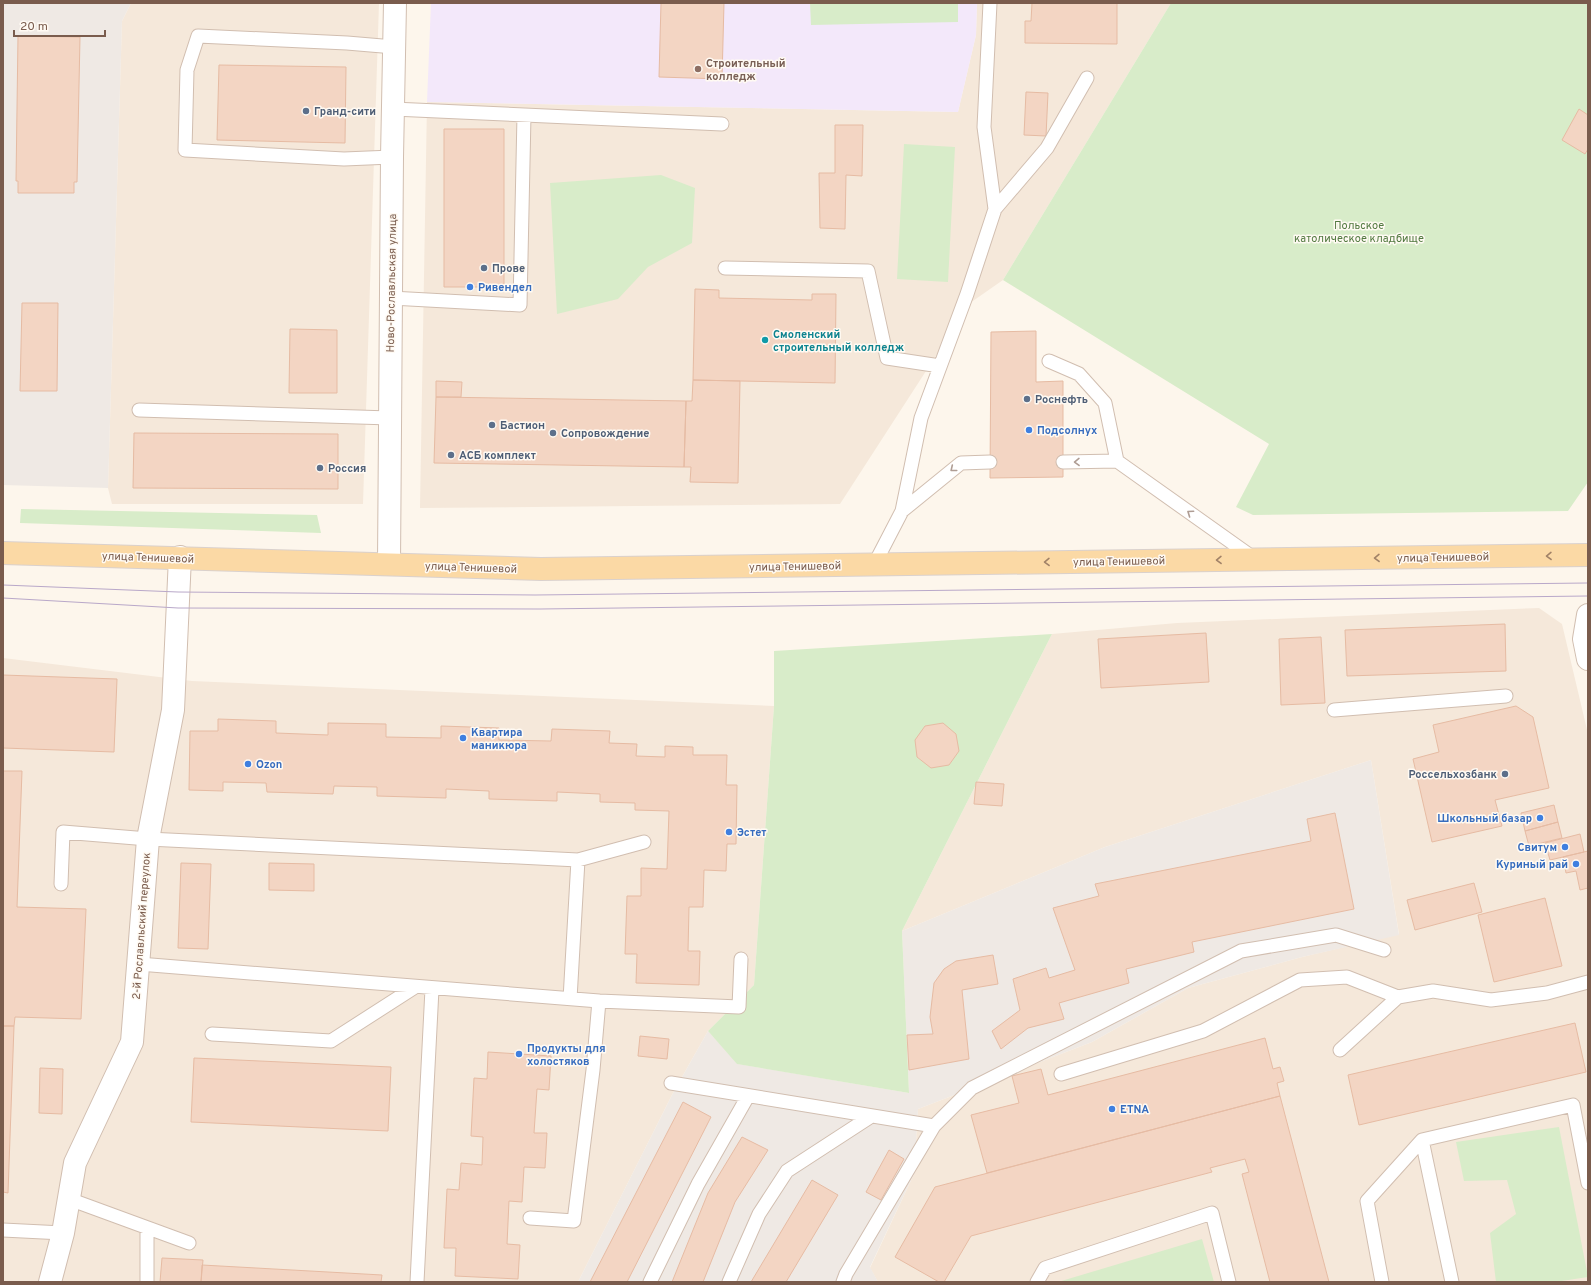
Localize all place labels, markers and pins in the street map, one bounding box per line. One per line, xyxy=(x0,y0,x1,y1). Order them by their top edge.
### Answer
place label: Строительный колледж xyxy=(706,57,786,84)
marker: Строительный колледж xyxy=(693,64,703,74)
place label: Гранд-сити xyxy=(314,105,376,119)
marker: Гранд-сити xyxy=(301,106,311,116)
place label: Прове xyxy=(492,262,525,276)
marker: Прове xyxy=(479,263,489,273)
place label: Ривендел xyxy=(478,281,532,295)
marker: Ривендел xyxy=(465,282,475,292)
place label: Смоленский строительный колледж xyxy=(773,328,905,355)
marker: Смоленский строительный колледж xyxy=(760,335,770,345)
place label: Роснефть xyxy=(1035,393,1088,407)
marker: Роснефть xyxy=(1022,394,1032,404)
place label: Бастион xyxy=(500,419,545,433)
marker: Бастион xyxy=(487,420,497,430)
place label: Подсолнух xyxy=(1037,424,1098,438)
marker: Подсолнух xyxy=(1024,425,1034,435)
place label: Сопровождение xyxy=(561,427,649,441)
marker: Сопровождение xyxy=(548,428,558,438)
place label: АСБ комплект xyxy=(459,449,536,463)
marker: АСБ комплект xyxy=(446,450,456,460)
place label: Россия xyxy=(328,462,366,476)
marker: Россия xyxy=(315,463,325,473)
place label: Квартира маникюра xyxy=(471,726,527,753)
marker: Квартира маникюра xyxy=(458,733,468,743)
place label: Ozon xyxy=(256,758,282,772)
marker: Ozon xyxy=(243,759,253,769)
place label: Россельхозбанк xyxy=(1408,768,1498,782)
marker: Россельхозбанк xyxy=(1500,769,1510,779)
place label: Школьный базар xyxy=(1437,812,1532,826)
marker: Школьный базар xyxy=(1535,813,1545,823)
place label: Эстет xyxy=(737,826,767,840)
marker: Эстет xyxy=(724,827,734,837)
place label: Свитум xyxy=(1517,841,1557,855)
marker: Свитум xyxy=(1560,842,1570,852)
place label: Куриный рай xyxy=(1496,858,1568,872)
marker: Куриный рай xyxy=(1571,859,1581,869)
place label: Продукты для холостяков xyxy=(527,1042,606,1069)
marker: Продукты для холостяков xyxy=(514,1049,524,1059)
place label: ETNA xyxy=(1120,1103,1149,1117)
marker: ETNA xyxy=(1107,1104,1117,1114)

